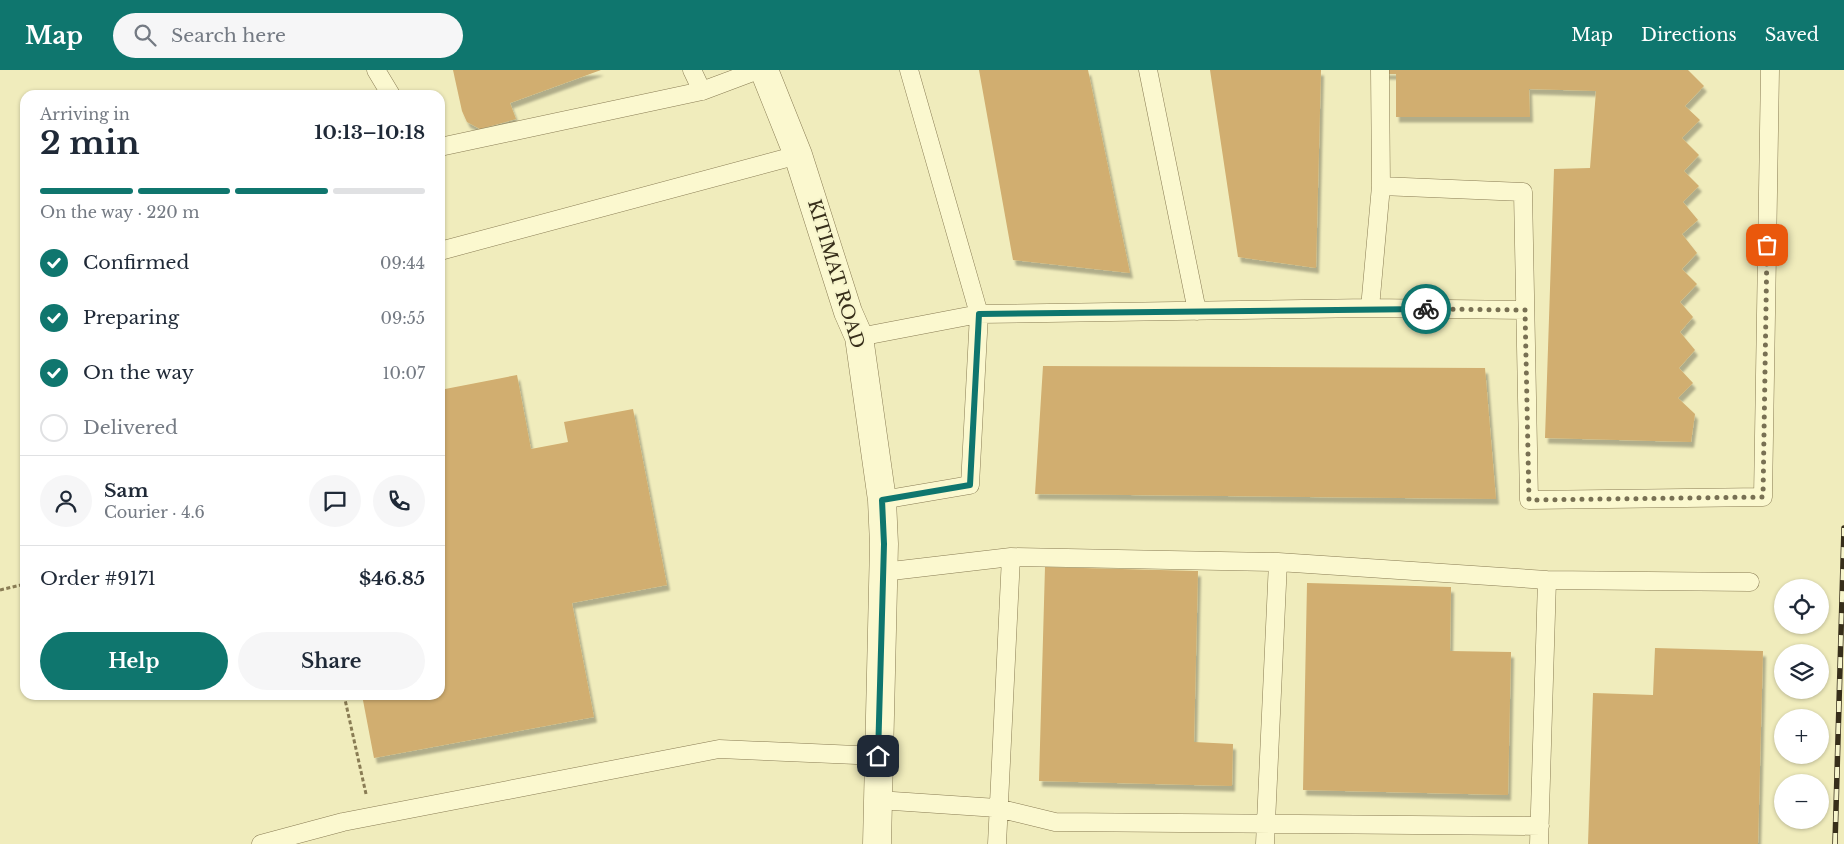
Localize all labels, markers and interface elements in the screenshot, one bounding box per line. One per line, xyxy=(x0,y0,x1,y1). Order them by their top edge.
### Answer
search box xyxy=(113,13,463,58)
text: Map xyxy=(25,21,83,50)
icon: search xyxy=(131,21,159,49)
text: Search here xyxy=(171,24,286,47)
text: Map xyxy=(1571,24,1613,46)
text: Directions xyxy=(1641,24,1737,46)
text: Saved xyxy=(1765,24,1819,46)
text: Arriving in xyxy=(40,104,130,124)
text: 10:13–10:18 xyxy=(314,121,425,144)
text: 2 min xyxy=(40,123,140,163)
street label: KITIMAT ROAD xyxy=(803,197,869,351)
text: On the way · 220 m xyxy=(40,202,200,222)
pin xyxy=(1746,224,1788,266)
icon: bag xyxy=(1753,231,1781,259)
icon: check xyxy=(40,249,68,277)
text: Confirmed xyxy=(83,251,189,274)
text: 09:44 xyxy=(380,253,425,273)
courier xyxy=(1401,284,1451,334)
icon: bike xyxy=(1412,295,1440,323)
icon: check xyxy=(40,304,68,332)
text: Preparing xyxy=(83,306,179,329)
text: 09:55 xyxy=(381,308,425,328)
icon: check xyxy=(40,359,68,387)
text: On the way xyxy=(83,361,194,384)
text: 10:07 xyxy=(382,363,425,383)
text: Delivered xyxy=(83,416,178,439)
button: person xyxy=(40,475,92,527)
button: chat xyxy=(309,475,361,527)
button: phone xyxy=(373,475,425,527)
text: Sam xyxy=(104,479,149,502)
text: Courier · 4.6 xyxy=(104,502,205,522)
text: Order #9171 xyxy=(40,567,156,590)
text: $46.85 xyxy=(359,567,425,590)
map controls xyxy=(1774,579,1829,829)
button: locate xyxy=(1774,579,1829,634)
button: Help xyxy=(40,632,228,690)
button: Share xyxy=(238,632,425,690)
button: layers xyxy=(1774,644,1829,699)
button: + xyxy=(1774,709,1829,764)
pin xyxy=(857,735,899,777)
icon: home xyxy=(864,742,892,770)
button: − xyxy=(1774,774,1829,829)

